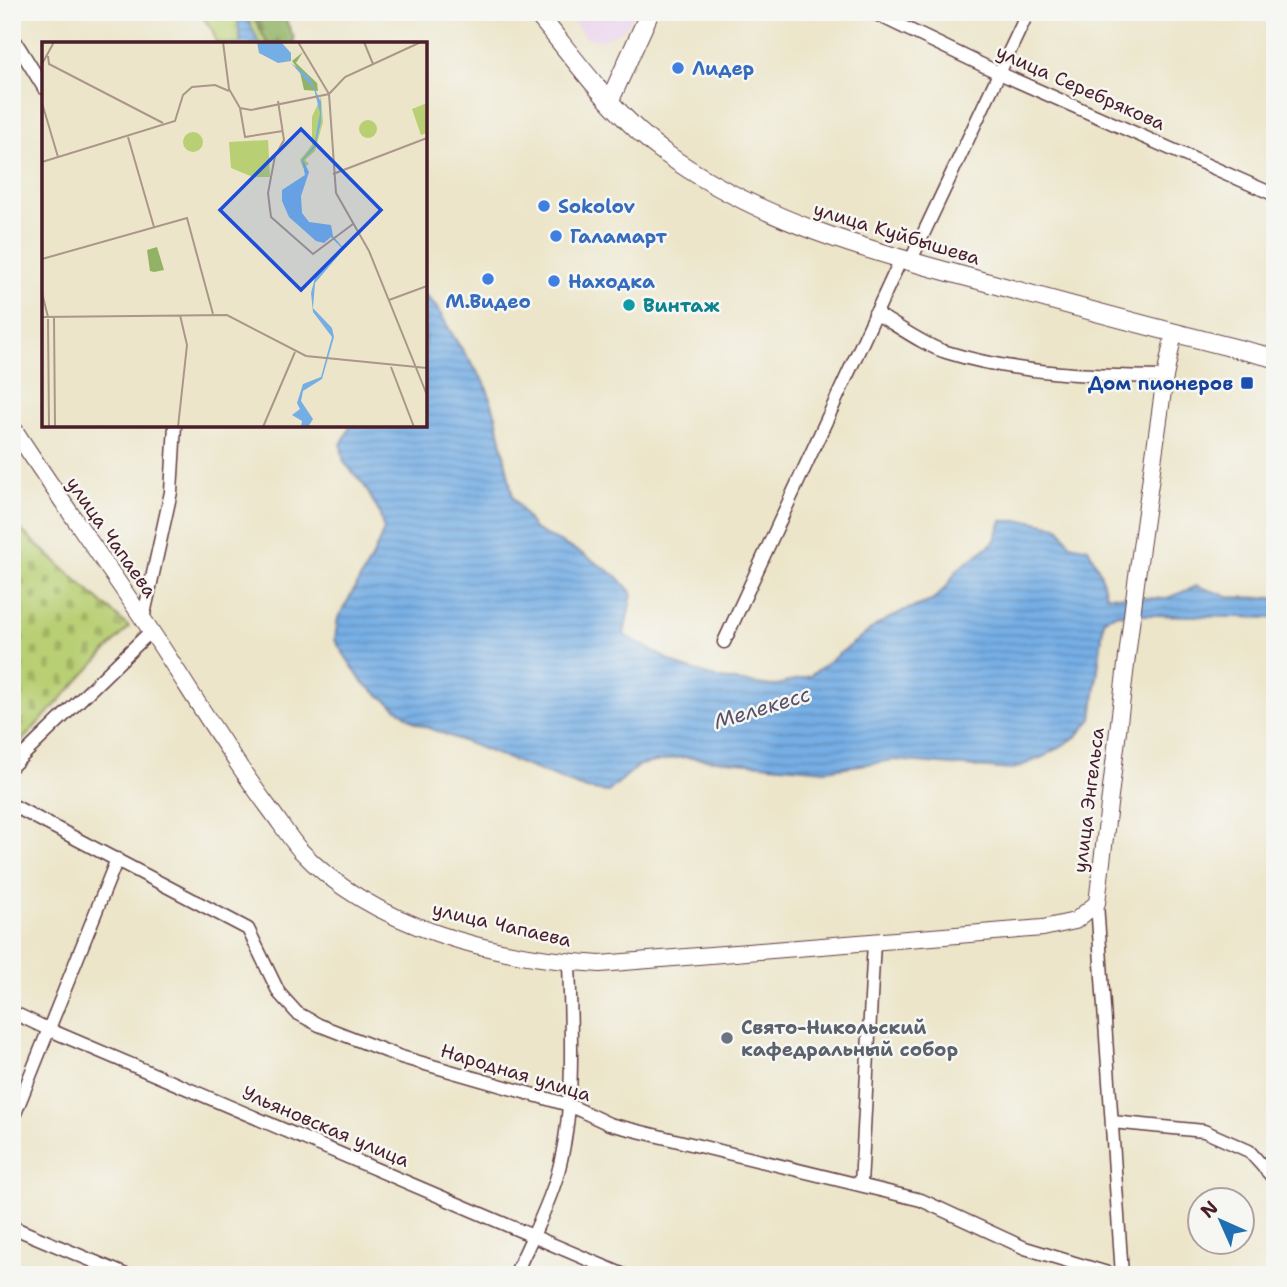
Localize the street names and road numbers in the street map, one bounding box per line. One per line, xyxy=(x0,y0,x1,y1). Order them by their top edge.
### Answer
street label: улица Серебрякова xyxy=(992,39,1170,136)
street label: улица Куйбышева xyxy=(811,196,983,271)
street label: улица Чапаева xyxy=(61,472,163,603)
street label: улица Энгельса xyxy=(1067,726,1110,874)
street label: улица Чапаева xyxy=(430,896,574,953)
street label: Народная улица xyxy=(438,1038,594,1107)
street label: Ульяновская улица xyxy=(238,1080,413,1173)

